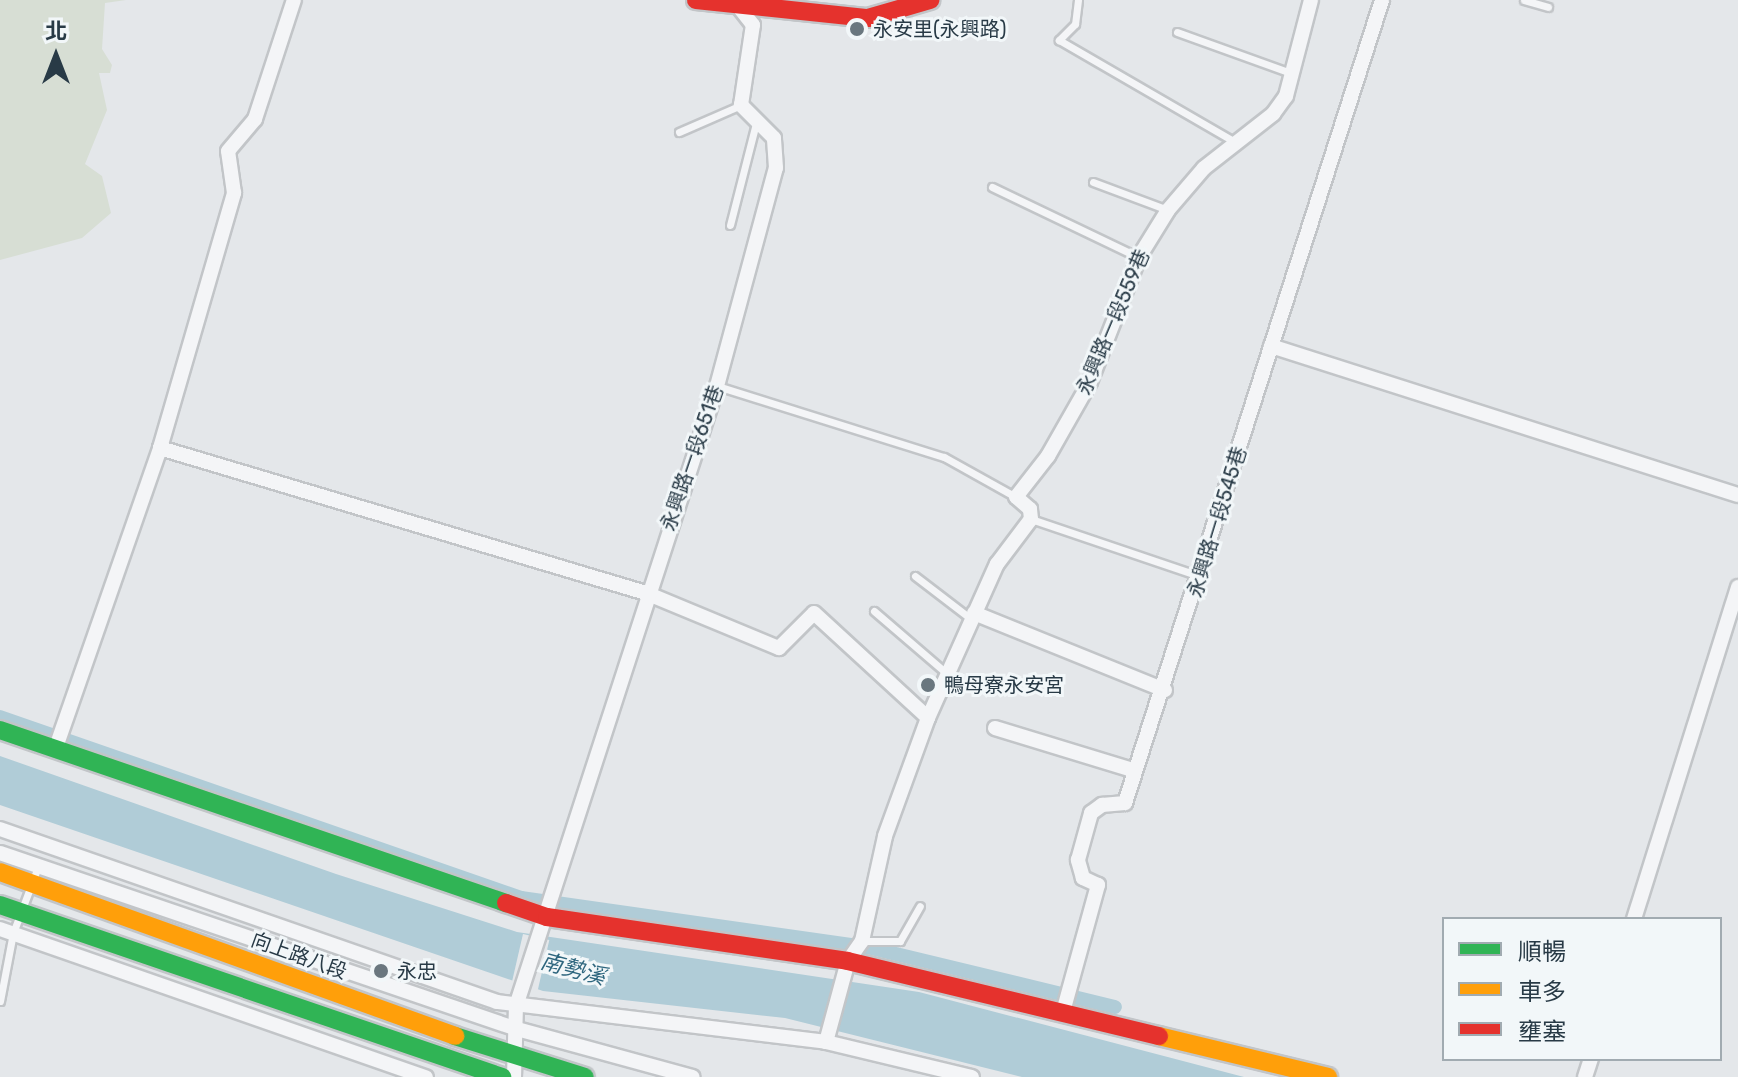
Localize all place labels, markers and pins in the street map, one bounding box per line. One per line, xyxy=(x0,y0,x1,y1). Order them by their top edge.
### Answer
place label: 永安里(永興路) xyxy=(873,17,1007,41)
marker: 永安里(永興路) xyxy=(848,20,866,38)
place label: 鴨母寮永安宮 xyxy=(944,673,1064,697)
marker: 鴨母寮永安宮 xyxy=(919,676,937,694)
place label: 永忠 xyxy=(397,959,437,983)
marker: 永忠 xyxy=(372,962,390,980)

